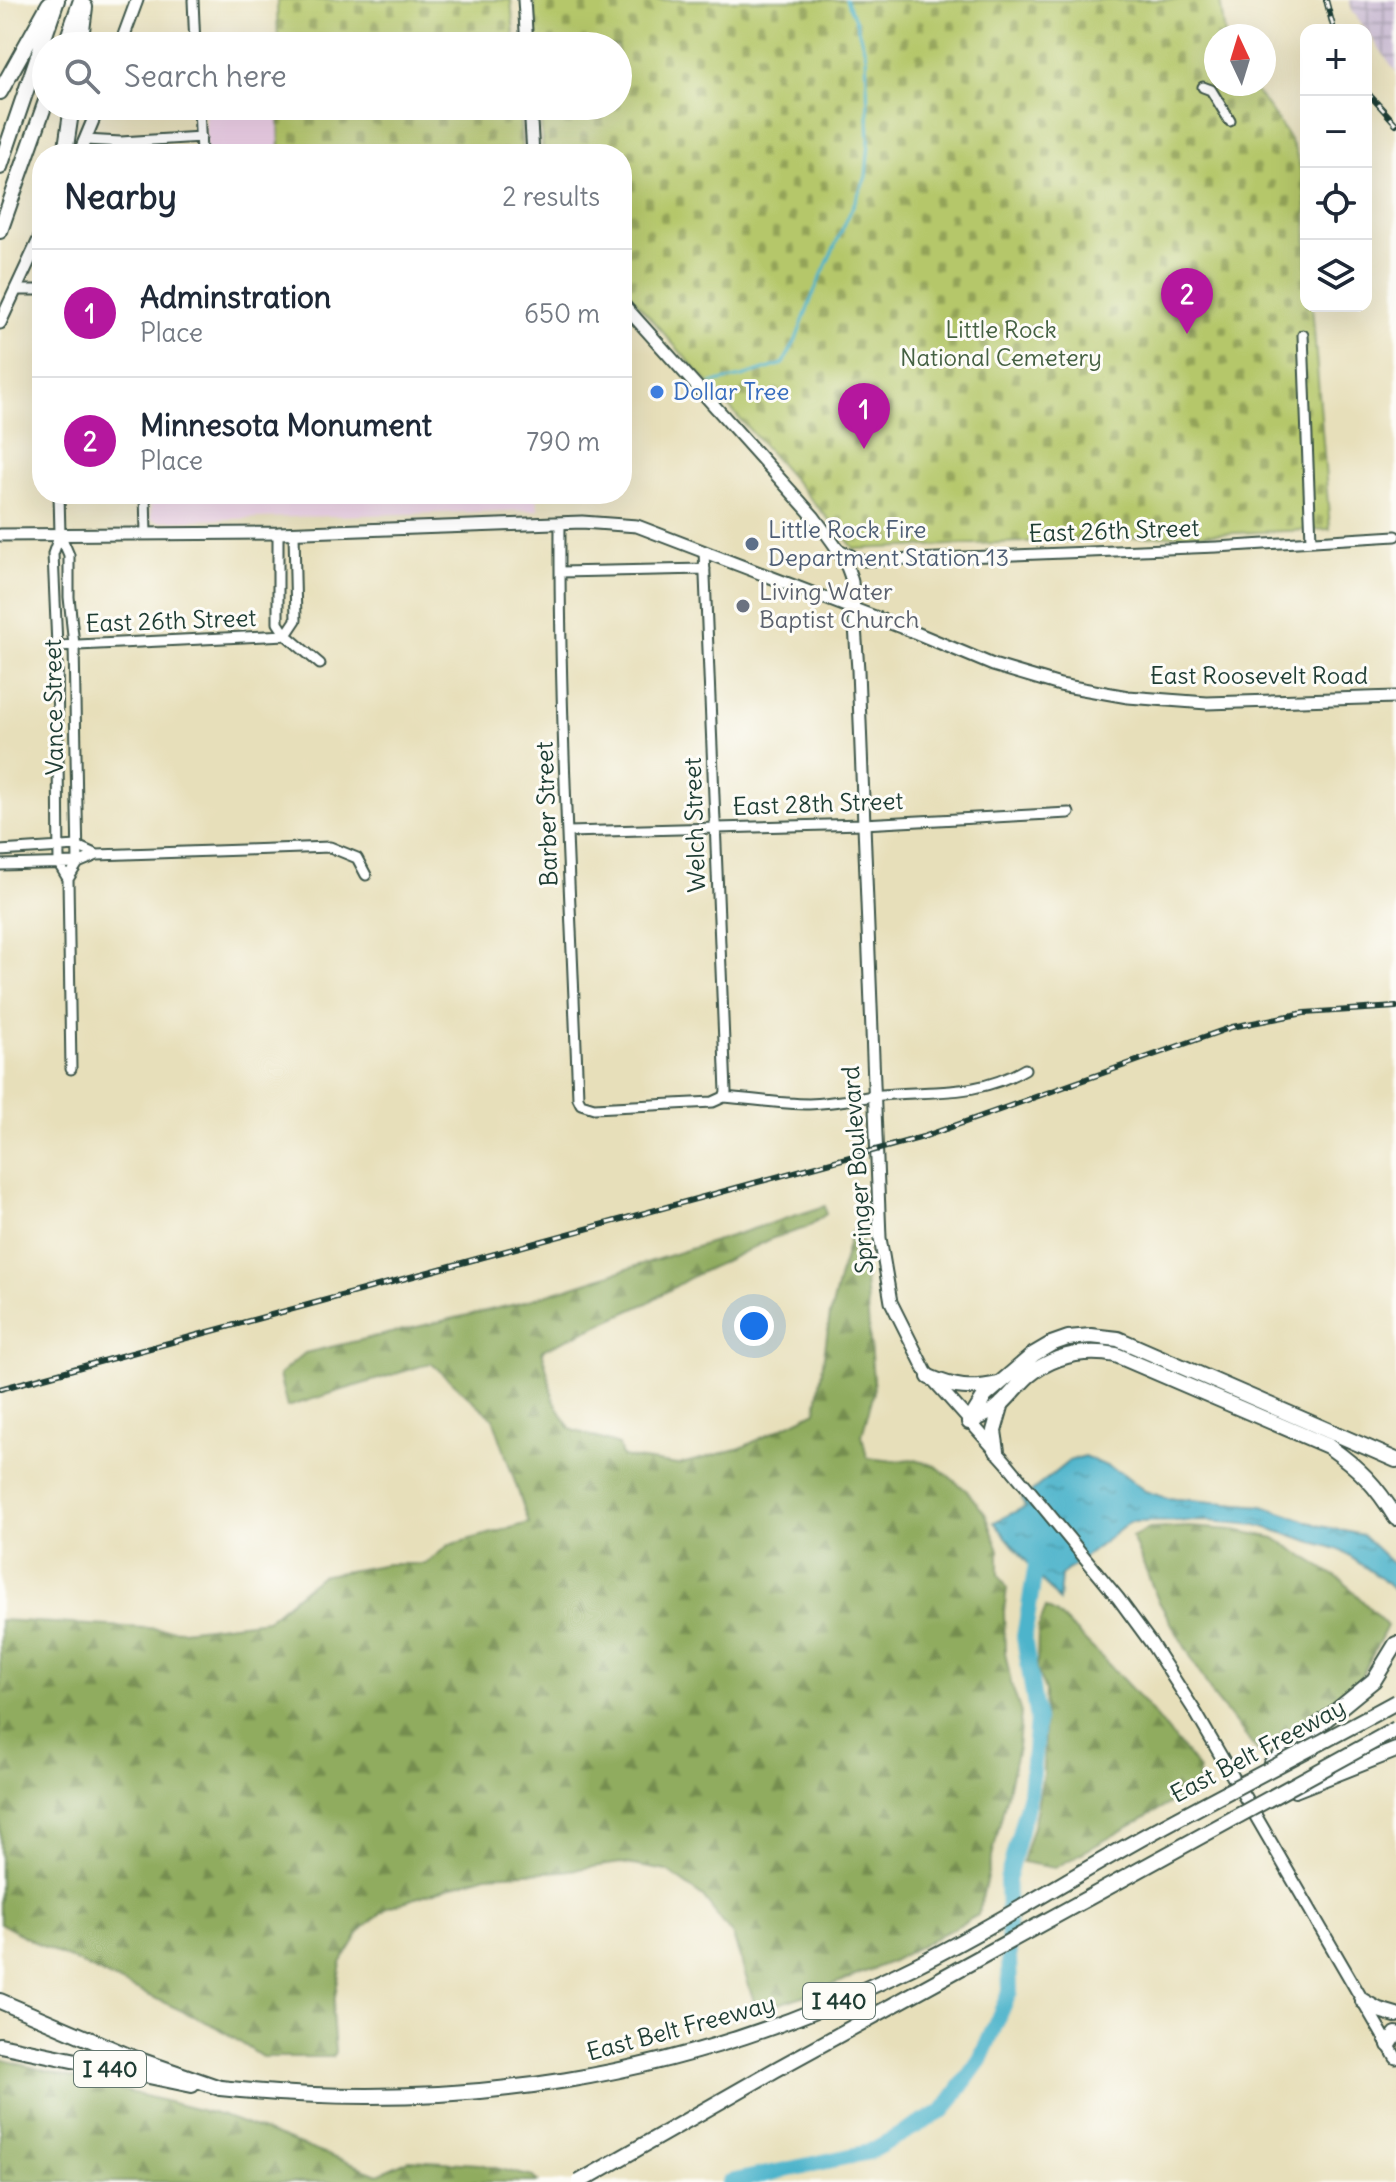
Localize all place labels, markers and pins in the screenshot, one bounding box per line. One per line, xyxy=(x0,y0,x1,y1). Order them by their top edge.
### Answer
pin: 2 xyxy=(1161,268,1213,334)
place label: Dollar Tree xyxy=(673,376,789,406)
marker: Dollar Tree xyxy=(648,383,666,401)
pin: 1 xyxy=(838,383,890,449)
place label: Little Rock Fire Department Station 13 xyxy=(768,514,1009,572)
marker: Little Rock Fire Department Station 13 xyxy=(743,535,761,553)
place label: Living Water Baptist Church xyxy=(759,576,919,634)
marker: Living Water Baptist Church xyxy=(734,597,752,615)

